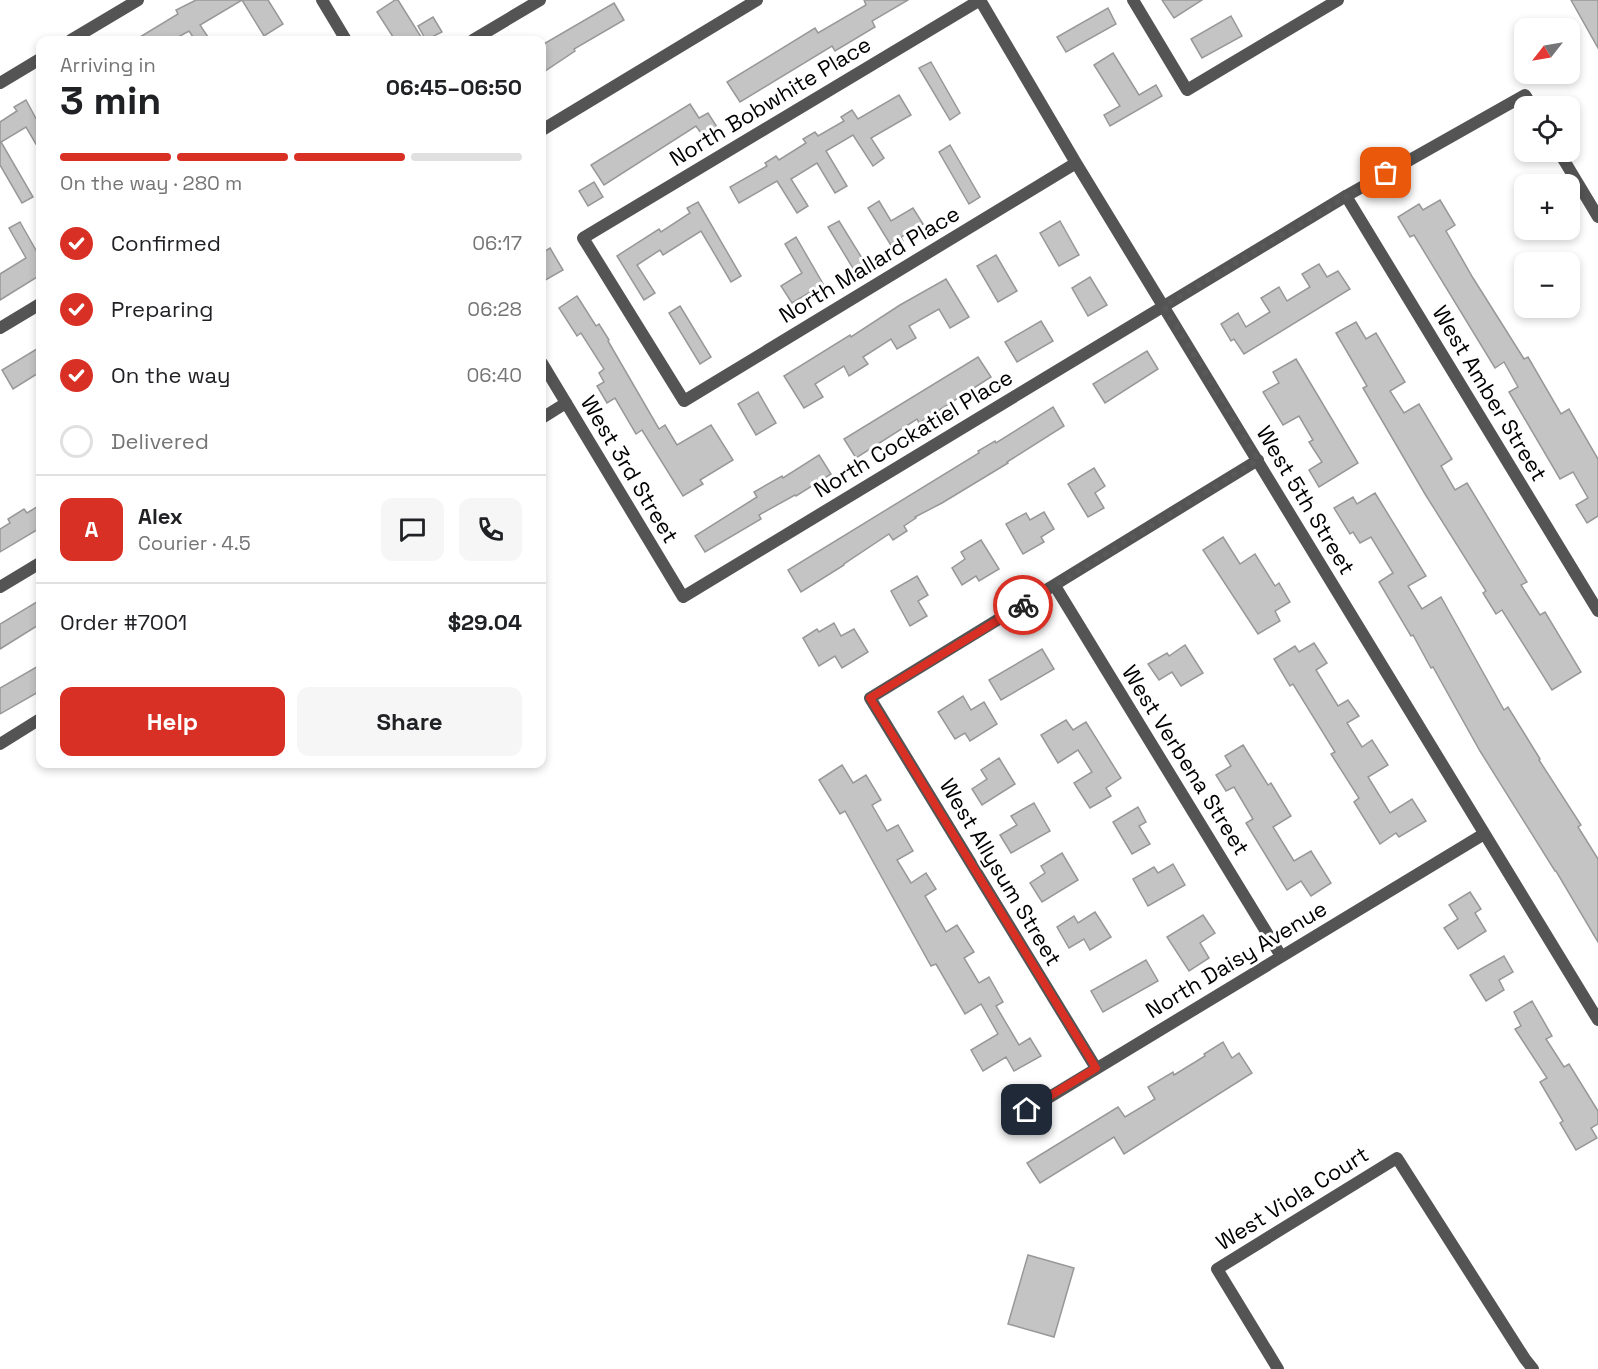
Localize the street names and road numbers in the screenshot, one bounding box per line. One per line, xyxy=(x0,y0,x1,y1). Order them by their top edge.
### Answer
street label: North Bobwhite Place xyxy=(664,30,876,172)
street label: North Mallard Place xyxy=(774,199,964,329)
street label: West Amber Street xyxy=(1427,300,1553,486)
street label: North Cockatiel Place xyxy=(809,363,1017,503)
street label: West 3rd Street xyxy=(575,390,685,548)
street label: West 5th Street xyxy=(1251,420,1361,580)
street label: West Verbena Street xyxy=(1116,660,1256,860)
street label: West Allysum Street xyxy=(934,773,1068,971)
street label: North Daisy Avenue xyxy=(1140,894,1332,1024)
street label: West Viola Court xyxy=(1211,1140,1373,1256)

